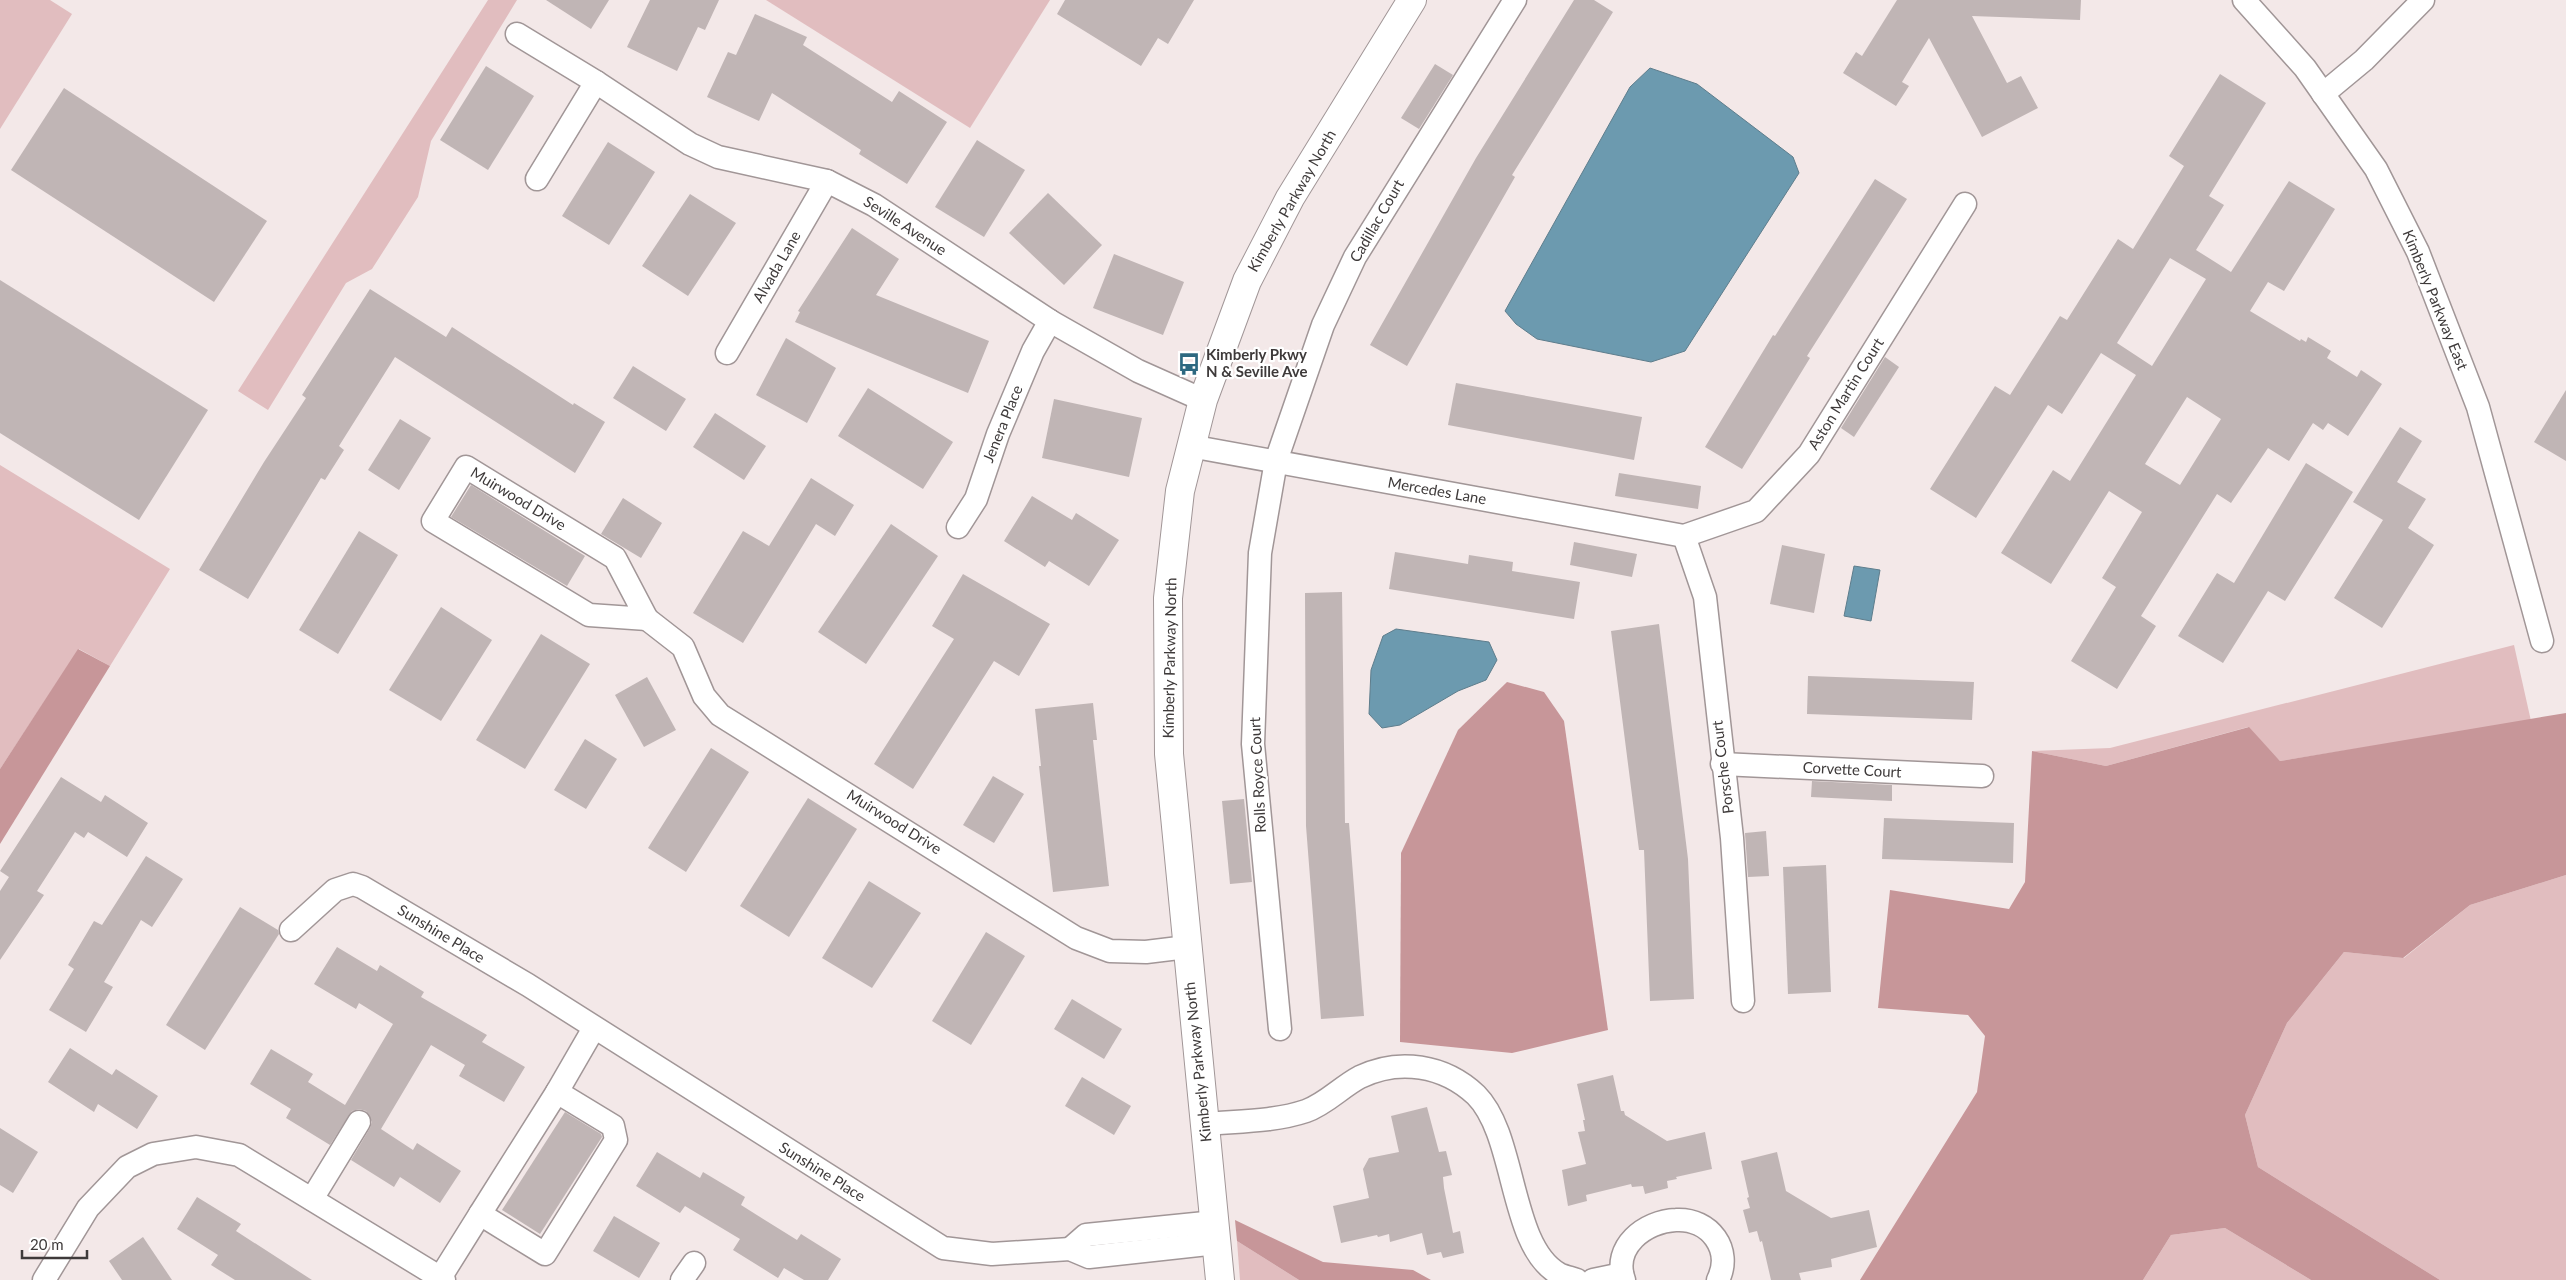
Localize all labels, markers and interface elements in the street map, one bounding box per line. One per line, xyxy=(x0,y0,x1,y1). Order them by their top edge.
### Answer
street label: Kimberly Parkway North xyxy=(1243,126,1339,275)
street label: Cadillac Court xyxy=(1345,175,1407,265)
street label: Seville Avenue xyxy=(861,192,950,259)
street label: Alvada Lane xyxy=(748,227,804,306)
street label: Kimberly Parkway East xyxy=(2400,227,2473,373)
street label: Aston Martin Court xyxy=(1804,334,1887,453)
place label: Kimberly Pkwy N & Seville Ave xyxy=(1206,345,1308,380)
bus stop icon: Kimberly Pkwy N & Seville Ave xyxy=(1176,351,1202,377)
street label: Jenera Place xyxy=(978,382,1026,465)
street label: Muirwood Drive xyxy=(468,463,569,534)
street label: Mercedes Lane xyxy=(1386,472,1488,508)
street label: Kimberly Parkway North xyxy=(1159,577,1179,739)
street label: Rolls Royce Court xyxy=(1245,716,1269,833)
street label: Porsche Court xyxy=(1707,719,1737,815)
street label: Corvette Court xyxy=(1802,757,1902,781)
street label: Muirwood Drive xyxy=(844,785,945,857)
street label: Sunshine Place xyxy=(395,900,488,966)
street label: Kimberly Parkway North xyxy=(1180,981,1214,1143)
street label: Sunshine Place xyxy=(776,1137,869,1205)
scale bar xyxy=(22,1228,88,1260)
text: 20 m xyxy=(30,1235,64,1253)

